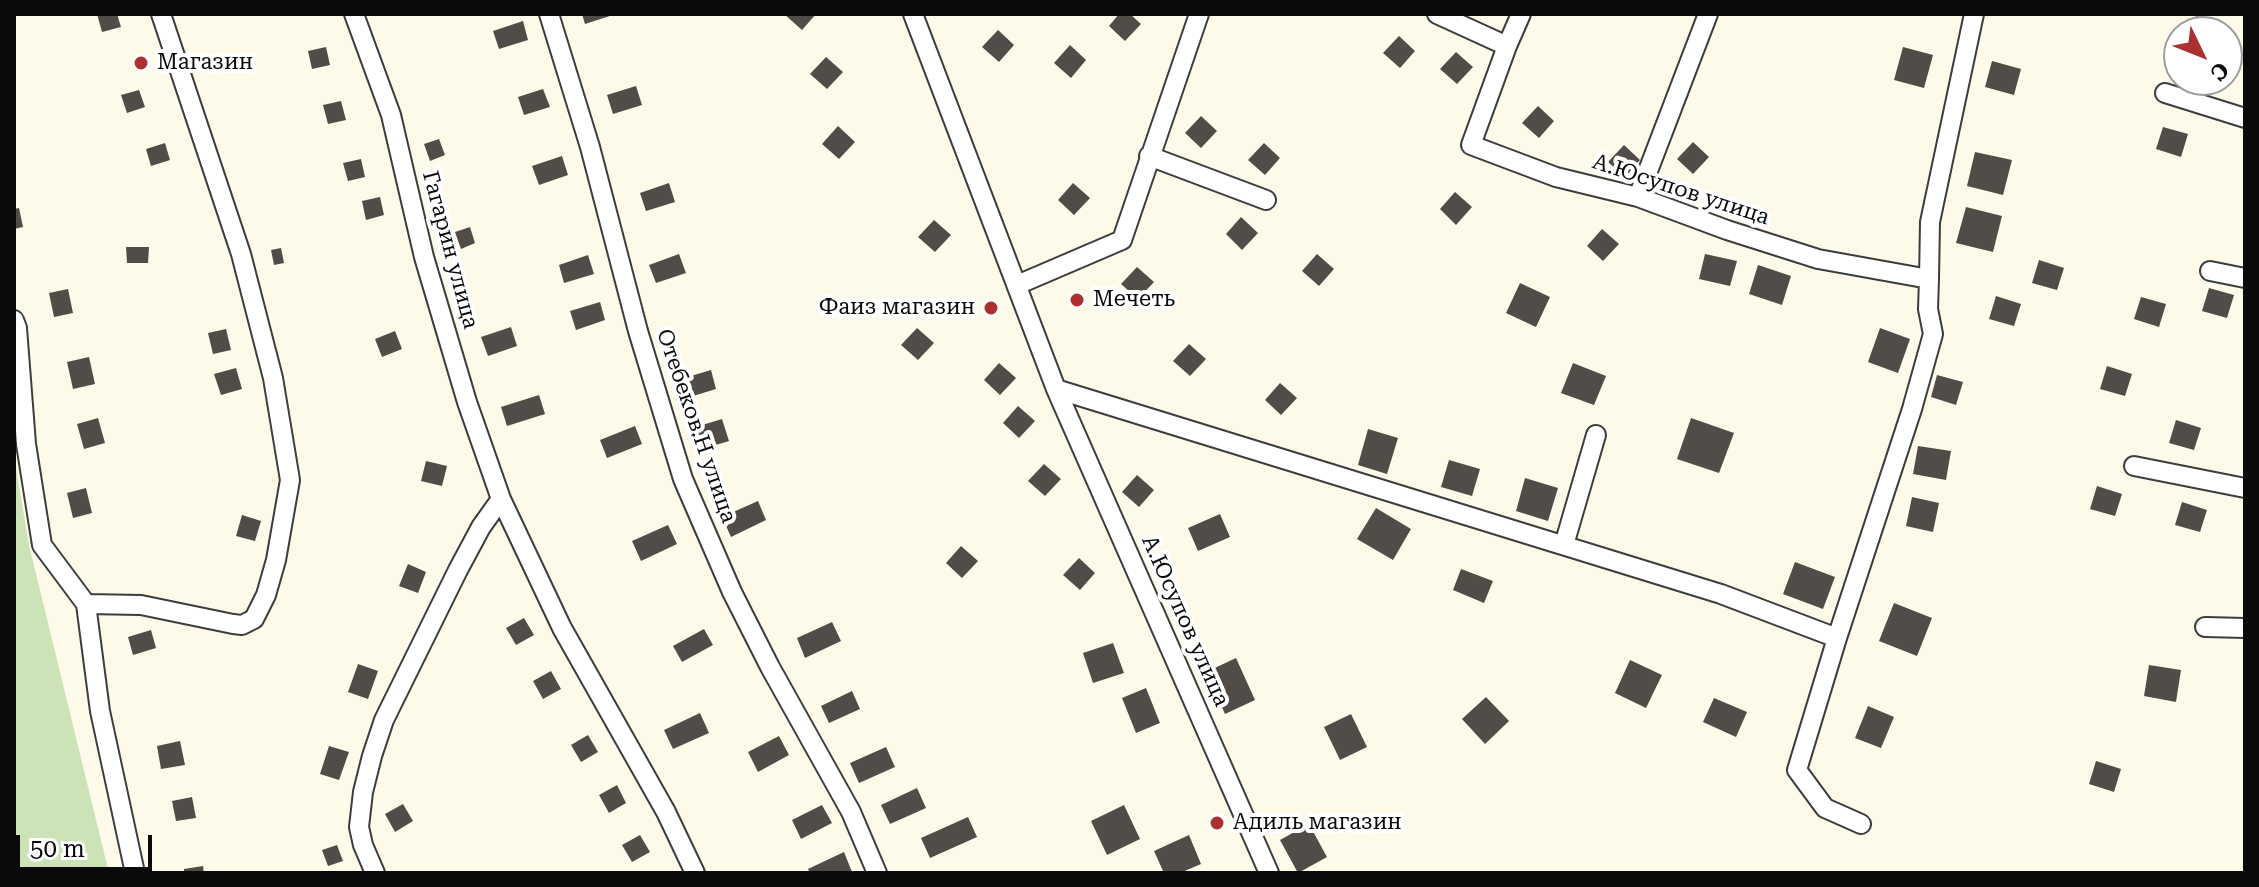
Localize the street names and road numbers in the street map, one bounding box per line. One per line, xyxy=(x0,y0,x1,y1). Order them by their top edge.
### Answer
street label: А.Юсупов улица xyxy=(1589,149,1773,231)
street label: Гагарин улица xyxy=(416,168,484,332)
street label: Отебеков.Н улица xyxy=(650,326,742,526)
street label: А.Юсупов улица xyxy=(1135,531,1235,711)

